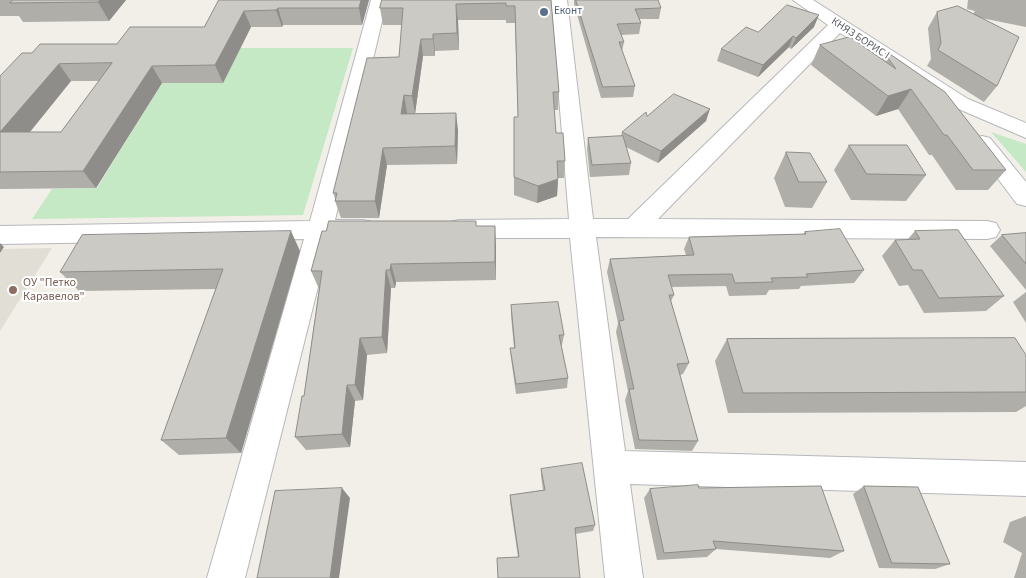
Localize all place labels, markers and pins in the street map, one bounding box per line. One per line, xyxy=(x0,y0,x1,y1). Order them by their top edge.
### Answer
place label: Еконт xyxy=(554,5,582,19)
marker: Еконт xyxy=(538,6,550,18)
place label: ОУ "Петко Каравелов" xyxy=(23,276,85,304)
marker: ОУ "Петко Каравелов" xyxy=(7,284,19,296)

